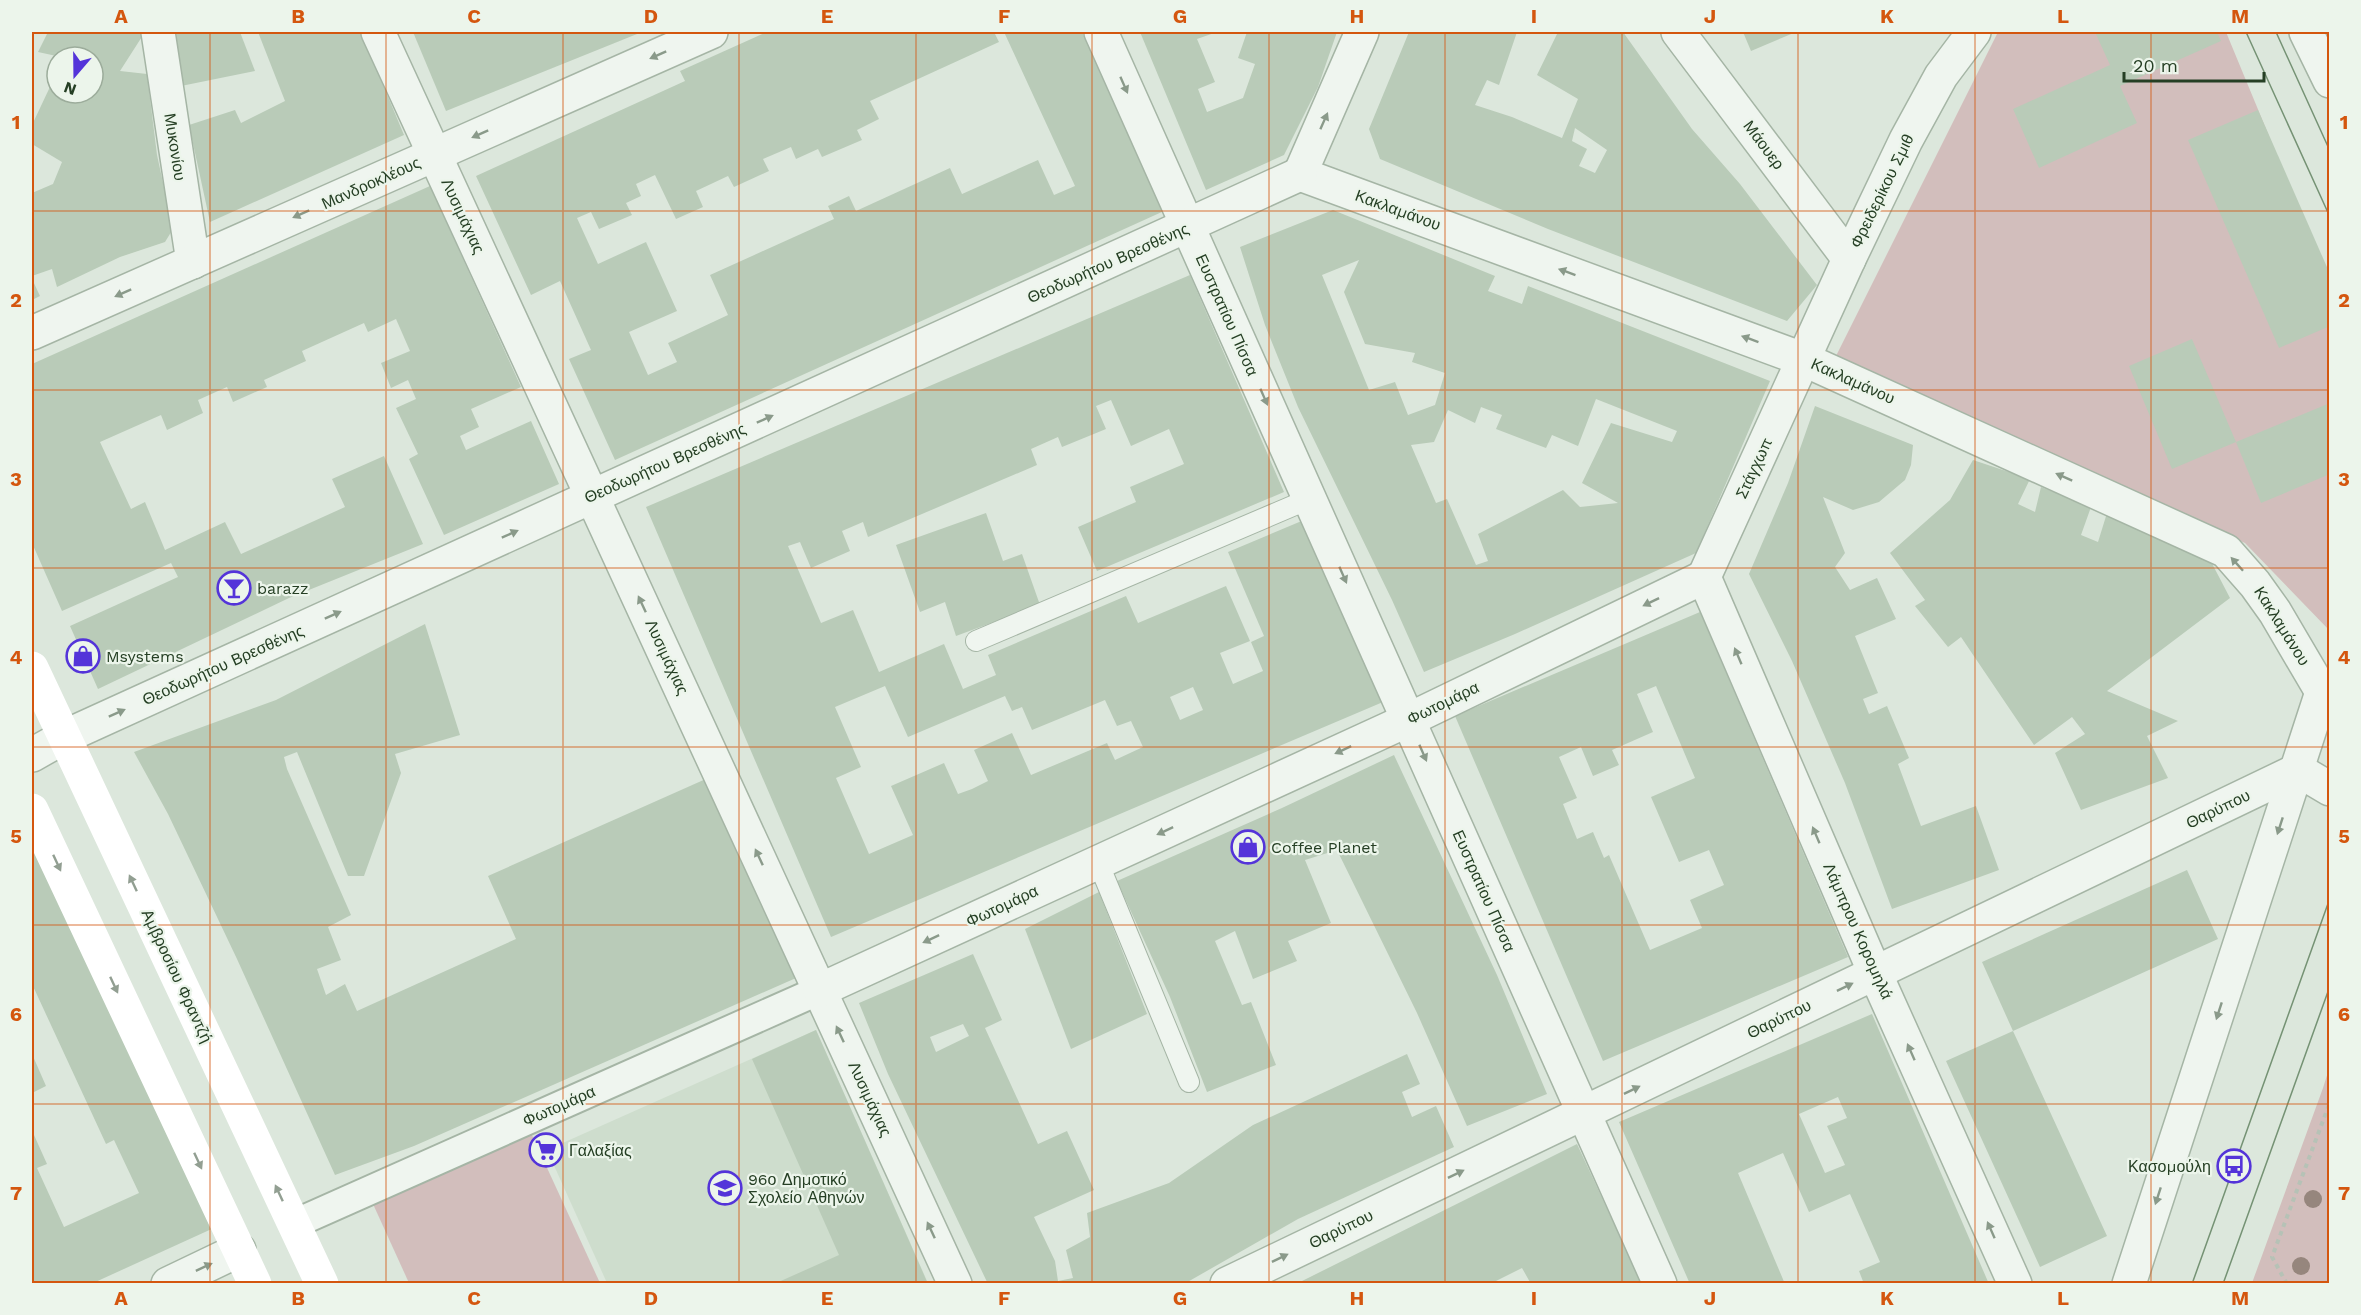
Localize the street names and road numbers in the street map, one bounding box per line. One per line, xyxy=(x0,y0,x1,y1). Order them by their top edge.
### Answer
street label: Μυκονίου xyxy=(160,112,190,182)
street label: Μάουερ xyxy=(1739,117,1789,173)
street label: Φρειδερίκου Σμιθ xyxy=(1846,131,1918,251)
street label: Μανδροκλέους xyxy=(319,153,424,213)
street label: Λυσιμάχιας xyxy=(437,175,489,257)
street label: Κακλαμάνου xyxy=(1353,186,1443,234)
street label: Θεοδωρήτου Βρεσθένης xyxy=(1024,219,1192,307)
street label: Ευστρατίου Πίσσα xyxy=(1192,251,1262,379)
street label: Κακλαμάνου xyxy=(1808,354,1898,408)
street label: Θεοδωρήτου Βρεσθένης xyxy=(581,419,749,507)
street label: Στάγχωπ xyxy=(1732,434,1776,501)
street label: Κακλαμάνου xyxy=(2250,583,2314,669)
street label: Λυσιμάχιας xyxy=(641,616,693,698)
street label: Θεοδωρήτου Βρεσθένης xyxy=(139,621,307,709)
street label: Φωτομάρα xyxy=(1404,677,1482,729)
street label: Θαρύπου xyxy=(2183,785,2253,833)
street label: Ευστρατίου Πίσσα xyxy=(1449,827,1519,955)
street label: Λάμπρου Κορομηλά xyxy=(1819,860,1897,1002)
street label: Φωτομάρα xyxy=(963,881,1041,931)
street label: Αμβροσίου Φραντζή xyxy=(138,906,216,1046)
street label: Θαρύπου xyxy=(1744,995,1814,1043)
street label: Λυσιμάχιας xyxy=(844,1058,896,1140)
street label: Φωτομάρα xyxy=(520,1082,598,1130)
street label: Θαρύπου xyxy=(1306,1205,1376,1253)

